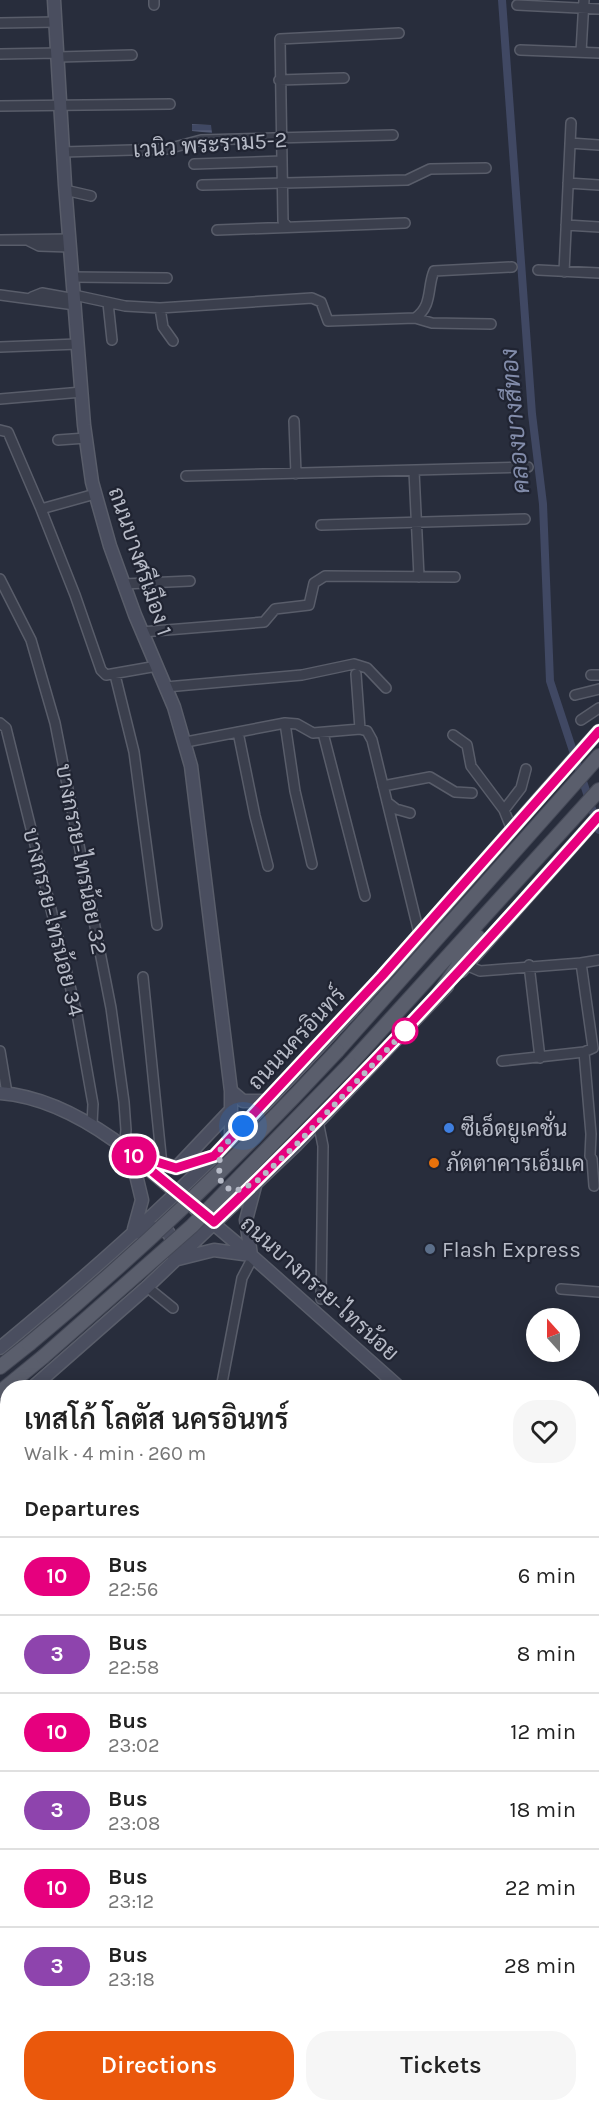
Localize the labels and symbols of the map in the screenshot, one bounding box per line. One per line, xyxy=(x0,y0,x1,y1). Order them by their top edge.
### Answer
street label: เวนิว พระราม5-2 xyxy=(132,126,288,163)
water label: คลองบางสีทอง xyxy=(494,347,535,495)
street label: ถนนบางศรีเมือง 1 xyxy=(102,483,179,639)
street label: บางกรวย-ไทรน้อย 32 xyxy=(50,761,114,957)
street label: บางกรวย-ไทรน้อย 34 xyxy=(17,825,91,1019)
street label: ถนนนครอินทร์ xyxy=(241,981,351,1095)
unlabelled marker xyxy=(392,1018,418,1044)
place label: ซีเอ็ดยูเคชั่น xyxy=(461,1110,567,1144)
your location xyxy=(228,1111,258,1141)
marker: ซีเอ็ดยูเคชั่น xyxy=(442,1121,456,1135)
line badge: 10 xyxy=(107,1136,161,1176)
place label: ภัตตาคารเอ็มเค xyxy=(446,1148,585,1177)
marker: ภัตตาคารเอ็มเค xyxy=(427,1156,441,1170)
street label: ถนนบางกรวย-ไทรน้อย xyxy=(235,1209,405,1367)
place label: Flash Express xyxy=(442,1237,581,1263)
marker: Flash Express xyxy=(423,1242,437,1256)
north arrow xyxy=(526,1308,580,1362)

